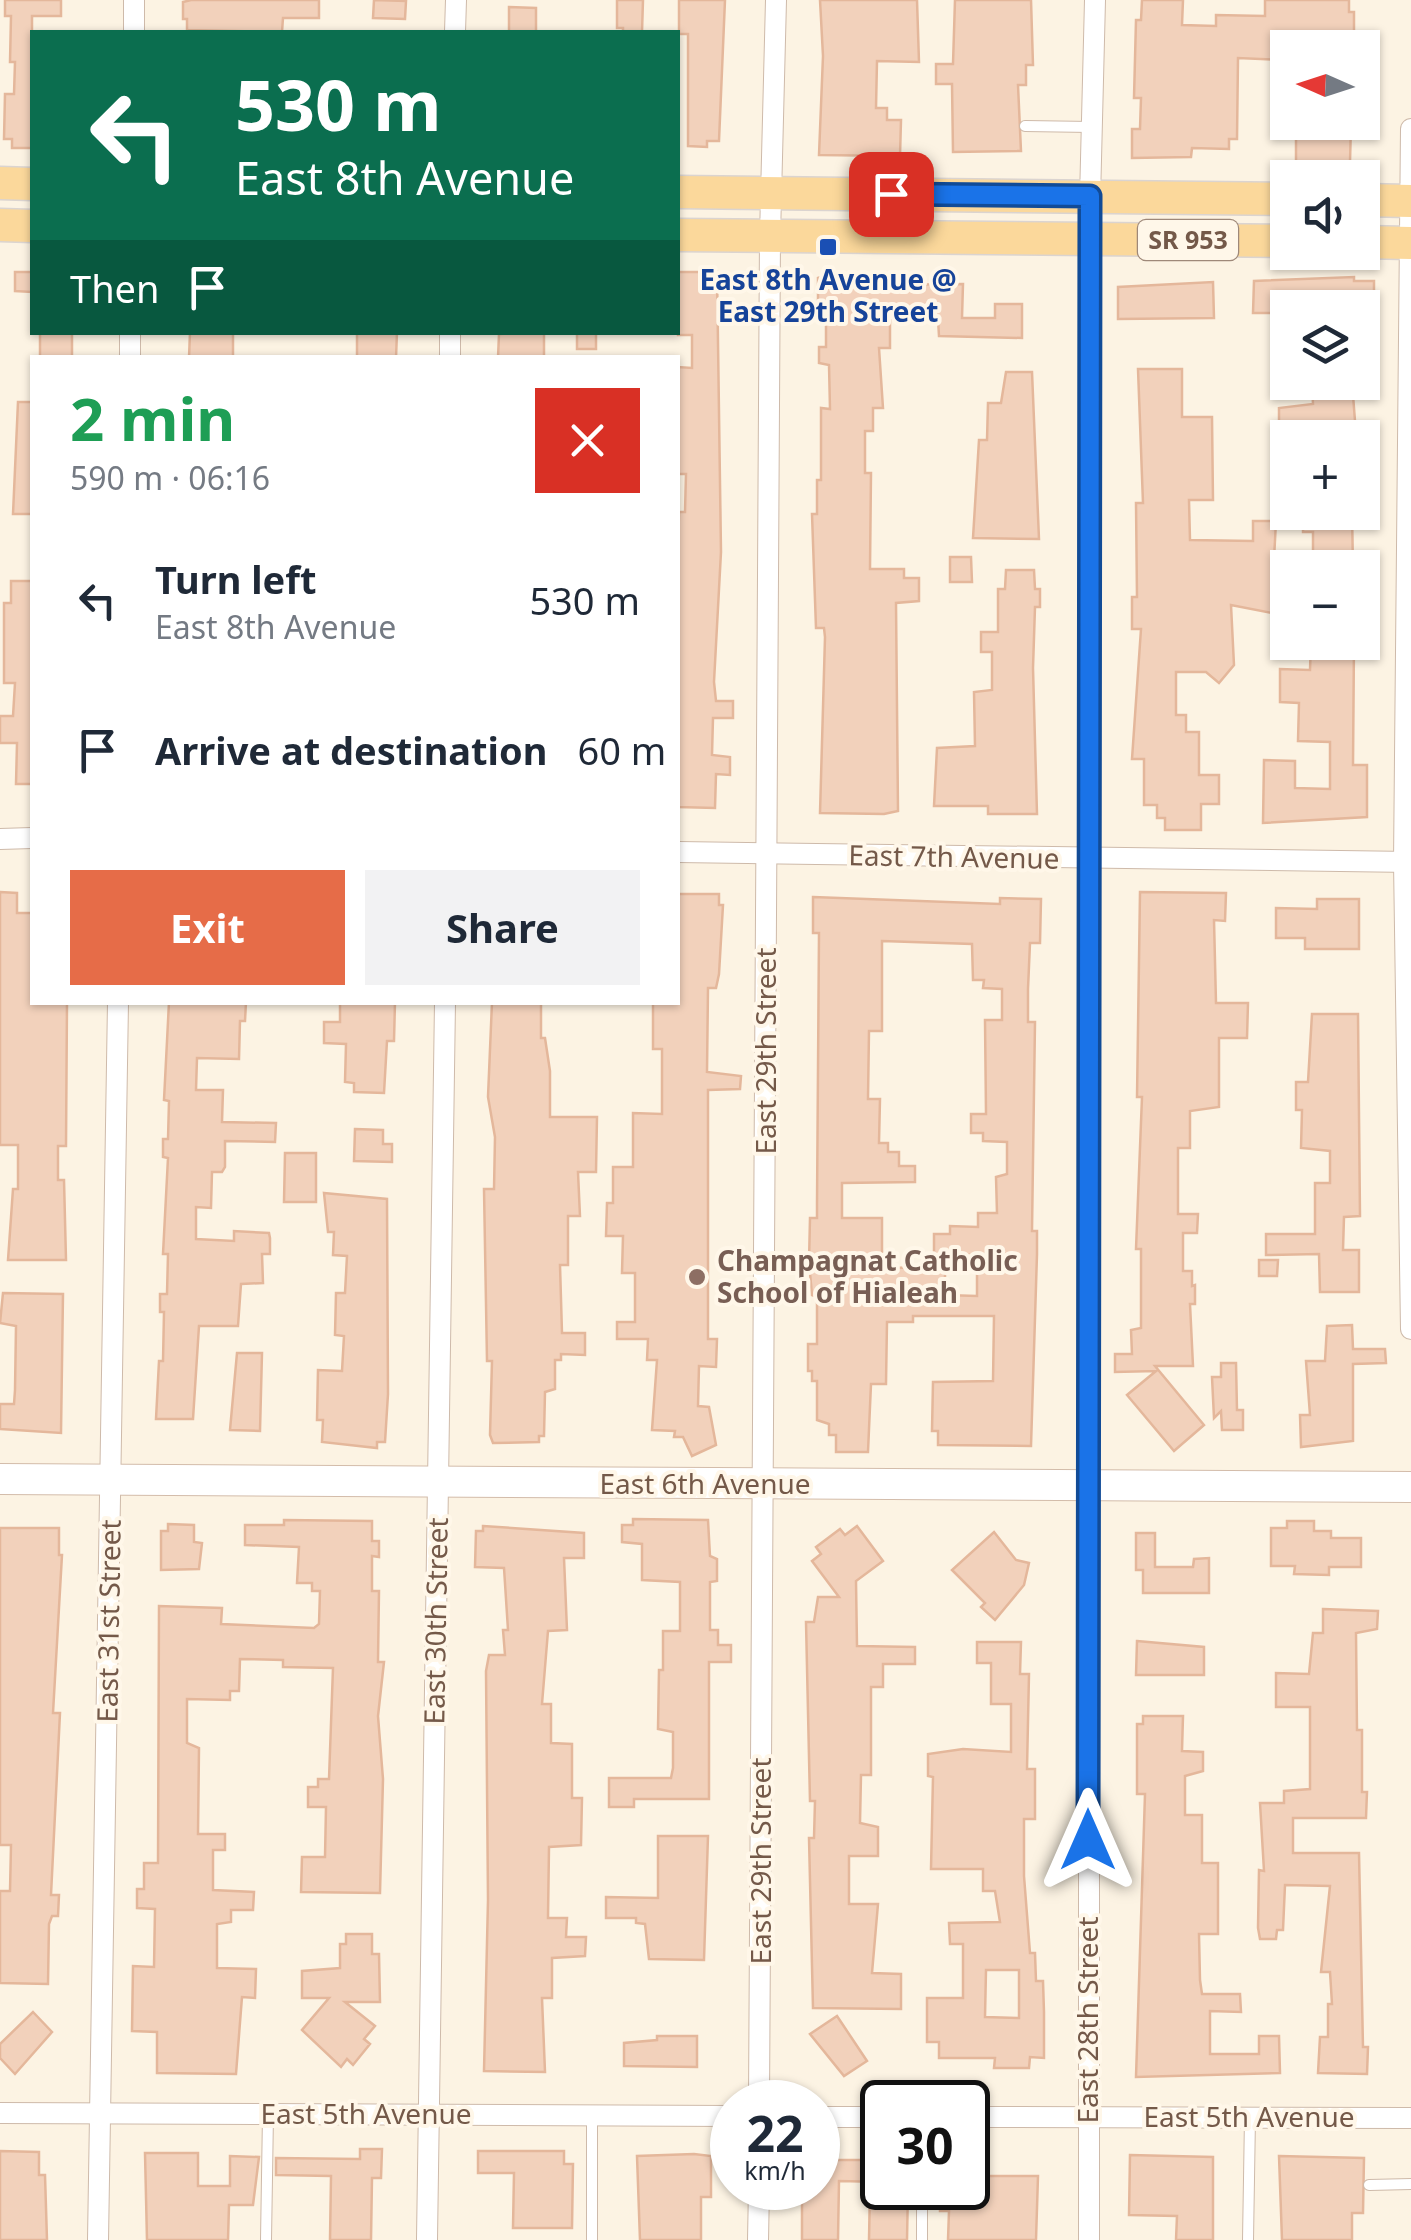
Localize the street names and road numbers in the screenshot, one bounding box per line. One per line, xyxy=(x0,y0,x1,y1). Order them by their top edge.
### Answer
road number: SR 953 xyxy=(1138,220,1238,260)
street label: East 7th Avenue xyxy=(848,835,1060,877)
street label: East 29th Street xyxy=(746,948,784,1154)
street label: East 6th Avenue xyxy=(599,1464,811,1502)
street label: East 30th Street xyxy=(414,1517,456,1725)
street label: East 31st Street xyxy=(87,1519,129,1723)
street label: East 29th Street xyxy=(741,1758,779,1964)
street label: East 28th Street xyxy=(1068,1917,1106,2123)
street label: East 5th Avenue xyxy=(260,2094,472,2132)
street label: East 5th Avenue xyxy=(1143,2097,1355,2135)

